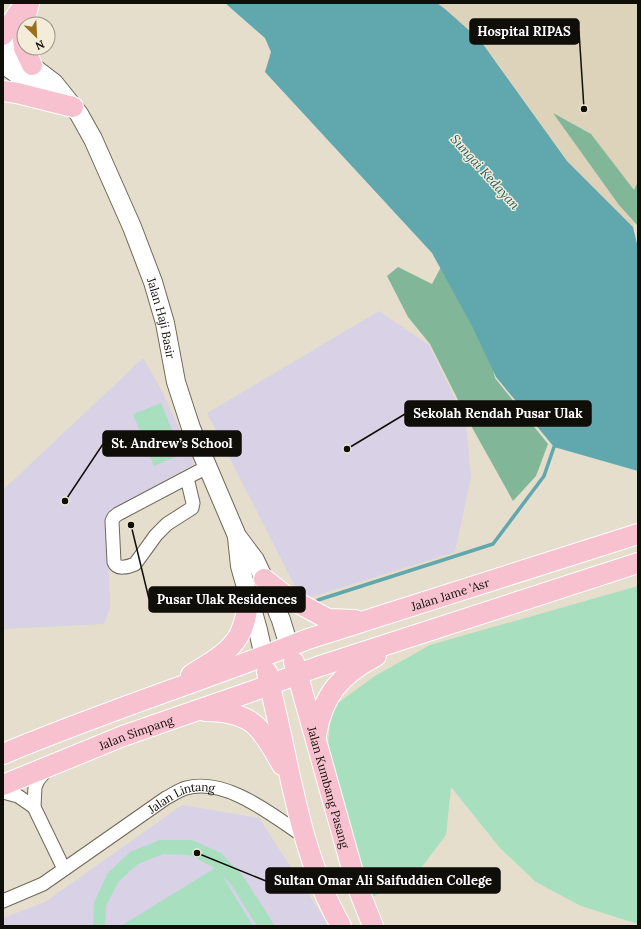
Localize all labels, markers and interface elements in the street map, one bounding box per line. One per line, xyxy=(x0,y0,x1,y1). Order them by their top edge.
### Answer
north arrow xyxy=(16,16,56,56)
callout: Hospital RIPAS xyxy=(470,19,579,44)
text: Hospital RIPAS xyxy=(477,23,571,40)
text: N xyxy=(33,37,47,53)
water label: Sungai Kedayan xyxy=(447,131,523,213)
street label: Jalan Haji Basir xyxy=(144,274,179,361)
callout: Sekolah Rendah Pusar Ulak xyxy=(405,401,591,426)
text: Sekolah Rendah Pusar Ulak xyxy=(413,405,583,422)
callout: St. Andrew’s School xyxy=(103,431,241,456)
text: St. Andrew’s School xyxy=(111,435,233,452)
street label: Jalan Jame 'Asr xyxy=(408,574,492,614)
callout: Pusar Ulak Residences xyxy=(149,587,305,612)
text: Pusar Ulak Residences xyxy=(157,591,297,608)
street label: Jalan Simpang xyxy=(95,712,176,753)
street label: Jalan Kumbang Pasang xyxy=(305,724,353,850)
street label: Jalan Lintang xyxy=(144,778,217,817)
callout: Sultan Omar Ali Saifuddien College xyxy=(266,868,500,893)
text: Sultan Omar Ali Saifuddien College xyxy=(274,872,492,889)

